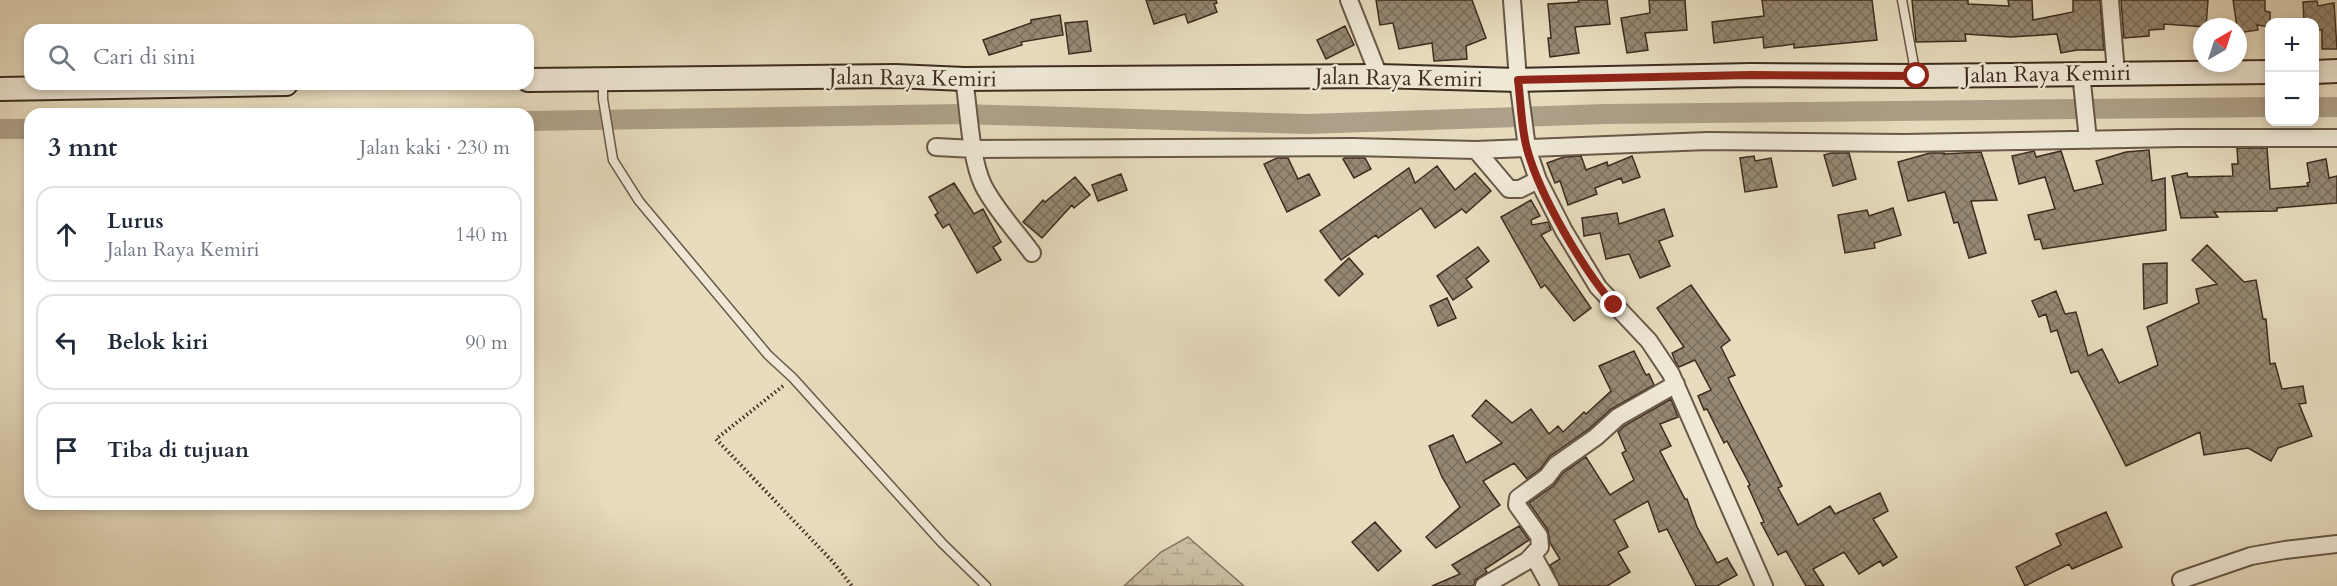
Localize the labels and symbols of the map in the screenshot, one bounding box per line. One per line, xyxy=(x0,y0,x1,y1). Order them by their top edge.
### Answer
north arrow xyxy=(2193,18,2247,72)
street label: Jalan Raya Kemiri xyxy=(1960,58,2131,91)
street label: Jalan Raya Kemiri xyxy=(826,61,997,94)
street label: Jalan Raya Kemiri xyxy=(1312,61,1483,94)
route start xyxy=(1903,62,1929,88)
route end xyxy=(1600,291,1626,317)

